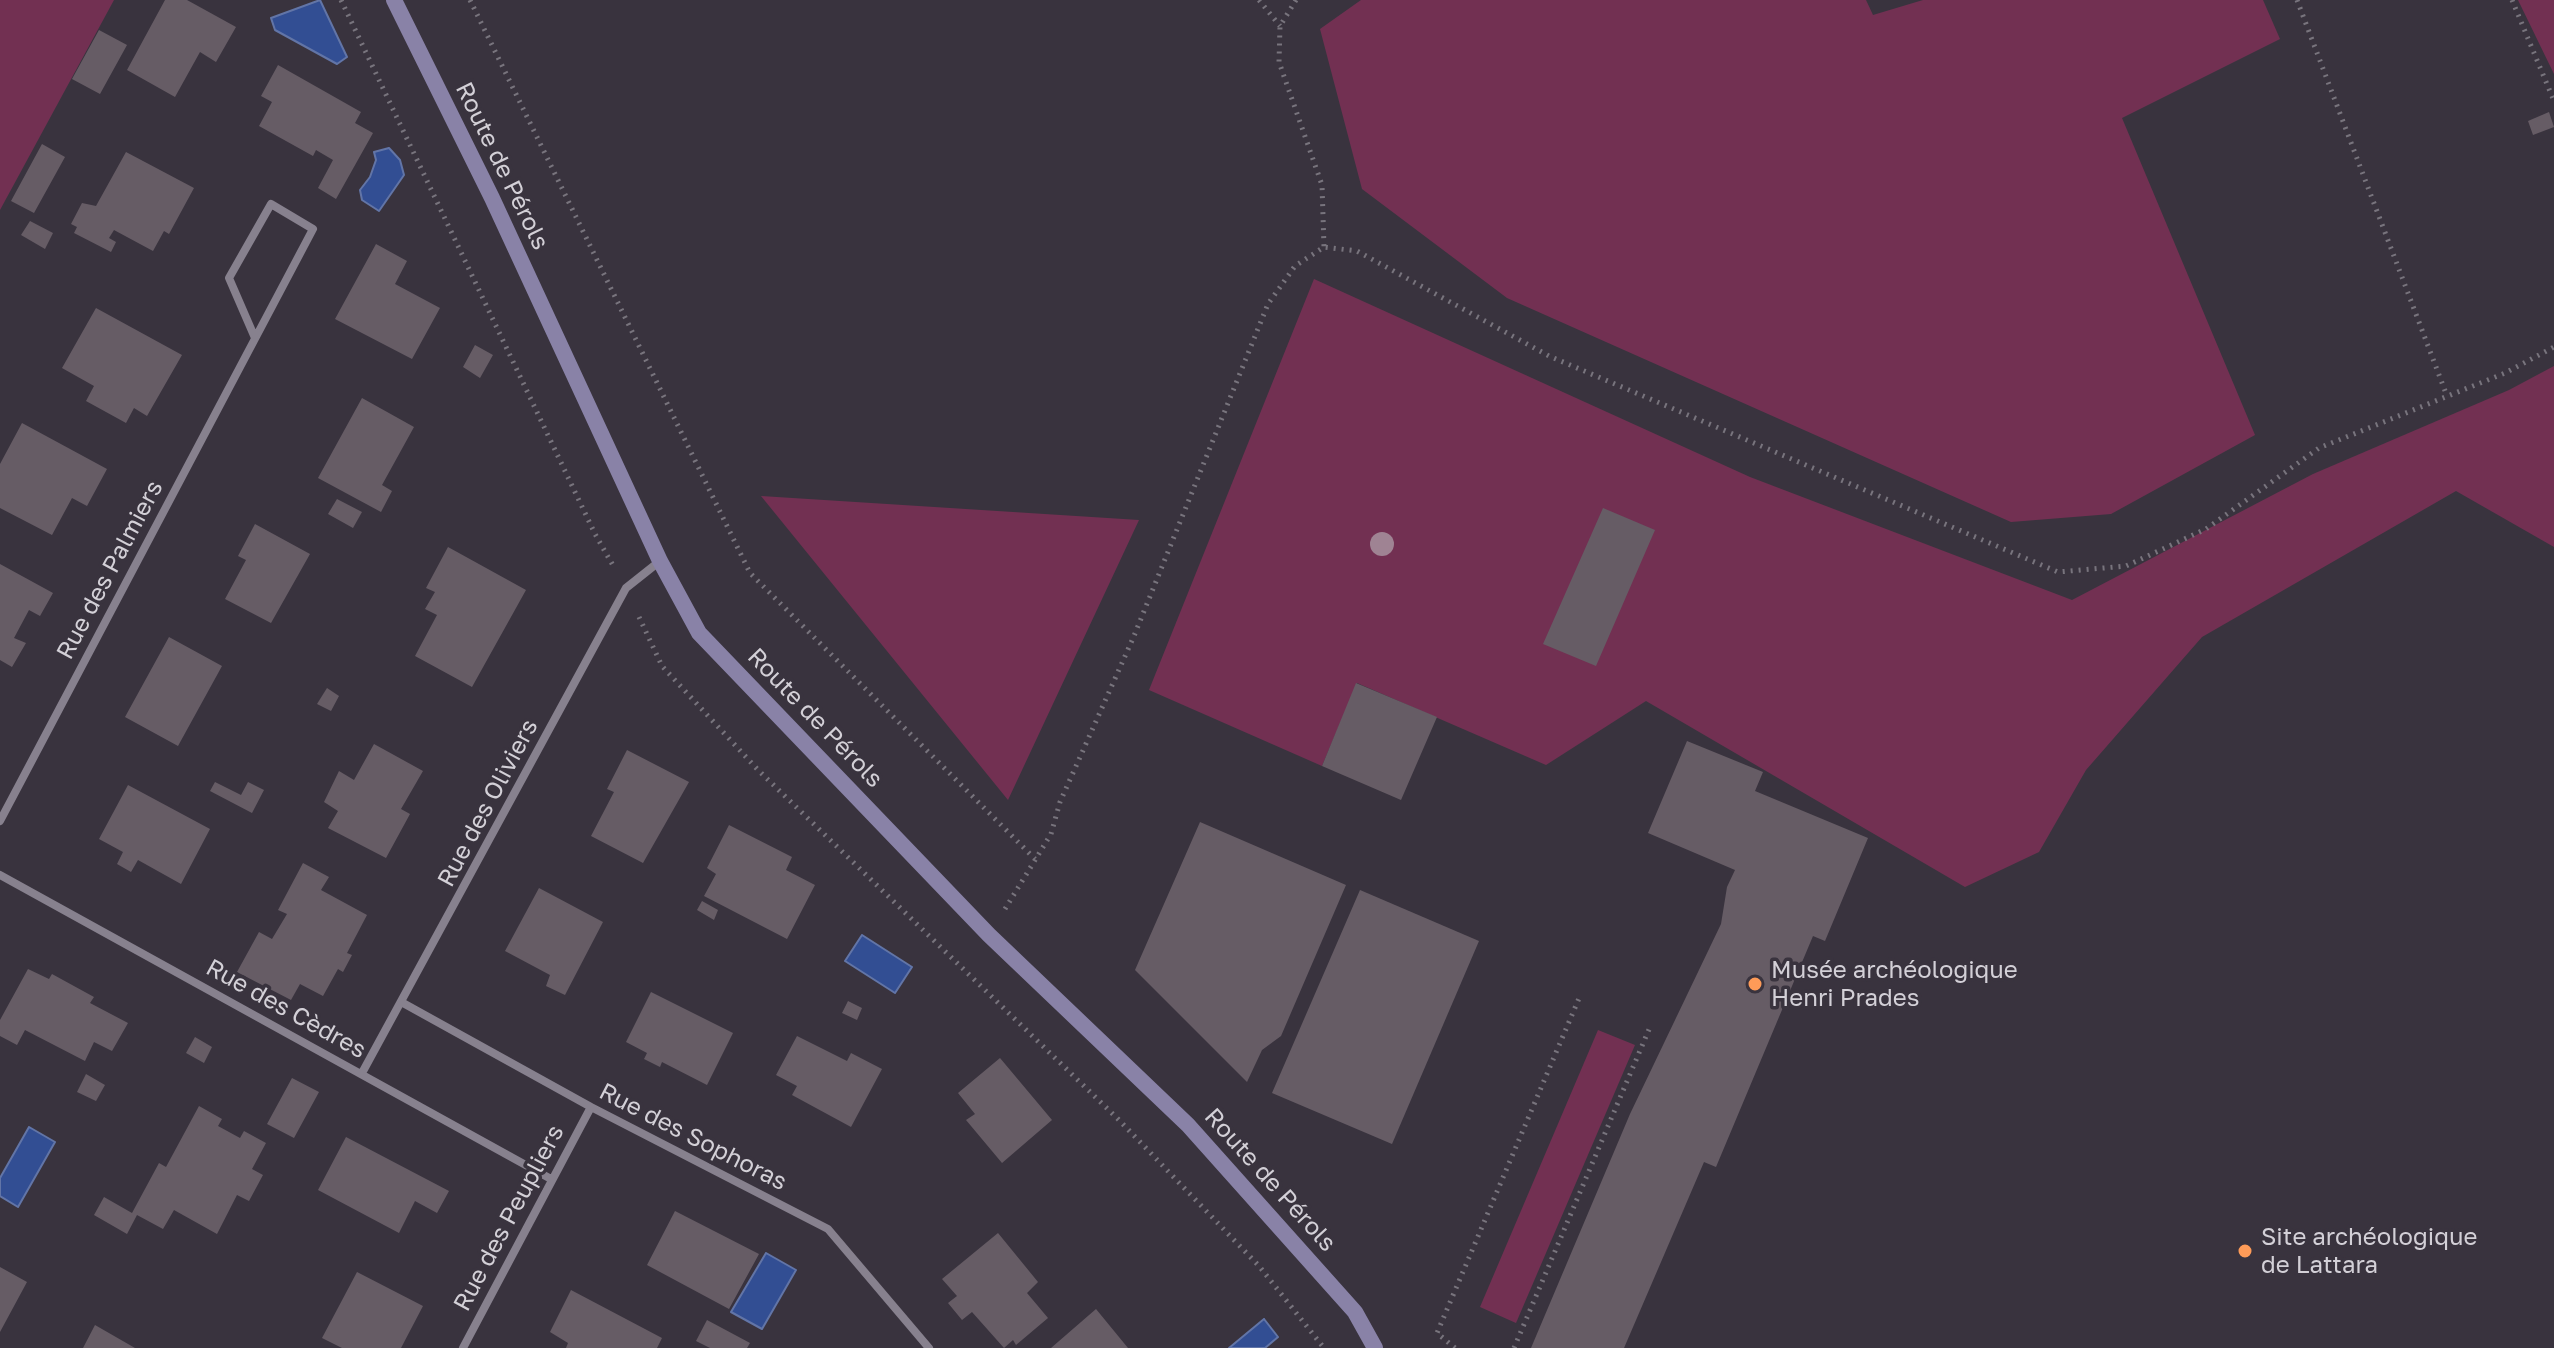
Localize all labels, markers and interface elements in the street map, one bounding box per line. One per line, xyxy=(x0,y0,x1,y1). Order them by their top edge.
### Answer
street label: Route de Pérols xyxy=(449,78,555,254)
street label: Rue des Palmiers xyxy=(51,476,169,664)
street label: Route de Pérols xyxy=(741,642,889,794)
street label: Rue des Oliviers xyxy=(432,714,544,892)
street label: Rue des Cèdres xyxy=(201,953,371,1065)
place label: Musée archéologique Henri Prades xyxy=(1771,956,2018,1012)
marker: Musée archéologique Henri Prades xyxy=(1746,975,1764,993)
street label: Rue des Sophoras xyxy=(594,1077,792,1197)
street label: Route de Pérols xyxy=(1198,1103,1342,1257)
street label: Rue des Peupliers xyxy=(448,1120,570,1316)
place label: Site archéologique de Lattara xyxy=(2261,1223,2477,1279)
marker: Site archéologique de Lattara xyxy=(2236,1242,2254,1260)

